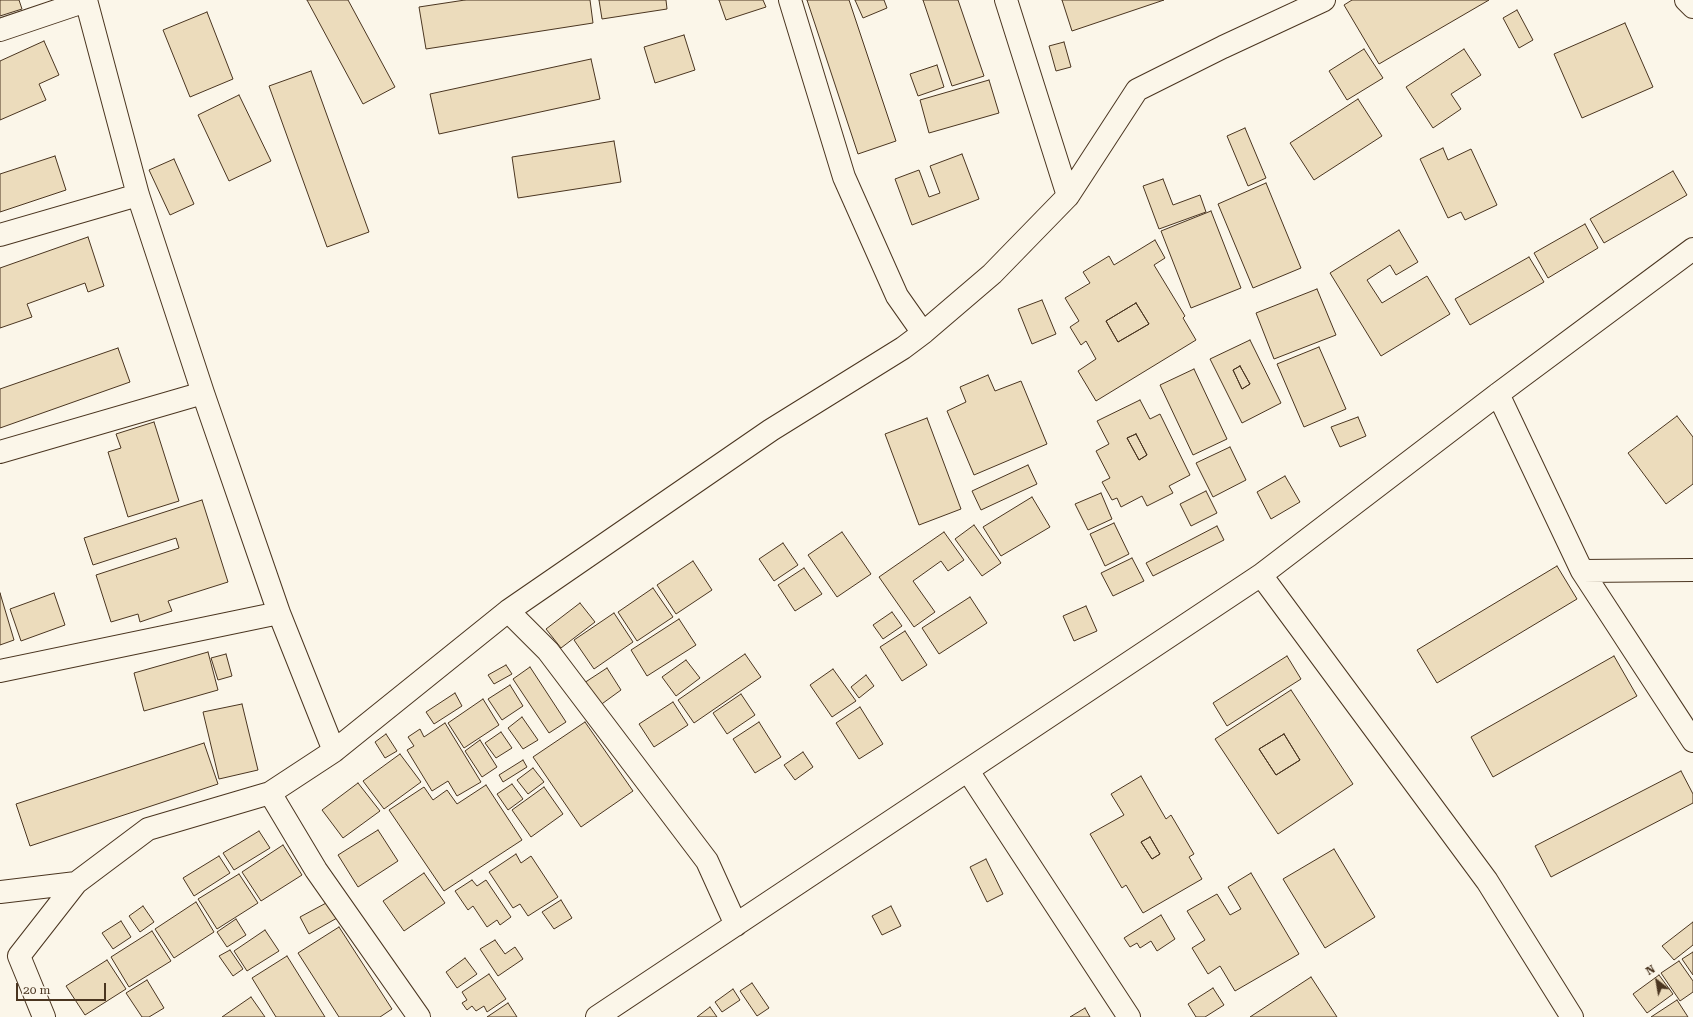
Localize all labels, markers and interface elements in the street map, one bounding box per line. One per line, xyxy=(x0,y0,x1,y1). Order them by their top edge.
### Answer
north arrow xyxy=(1637,961,1677,1001)
text: N xyxy=(1644,963,1658,978)
scale bar xyxy=(18,975,108,1001)
text: 20 m xyxy=(23,983,50,997)

